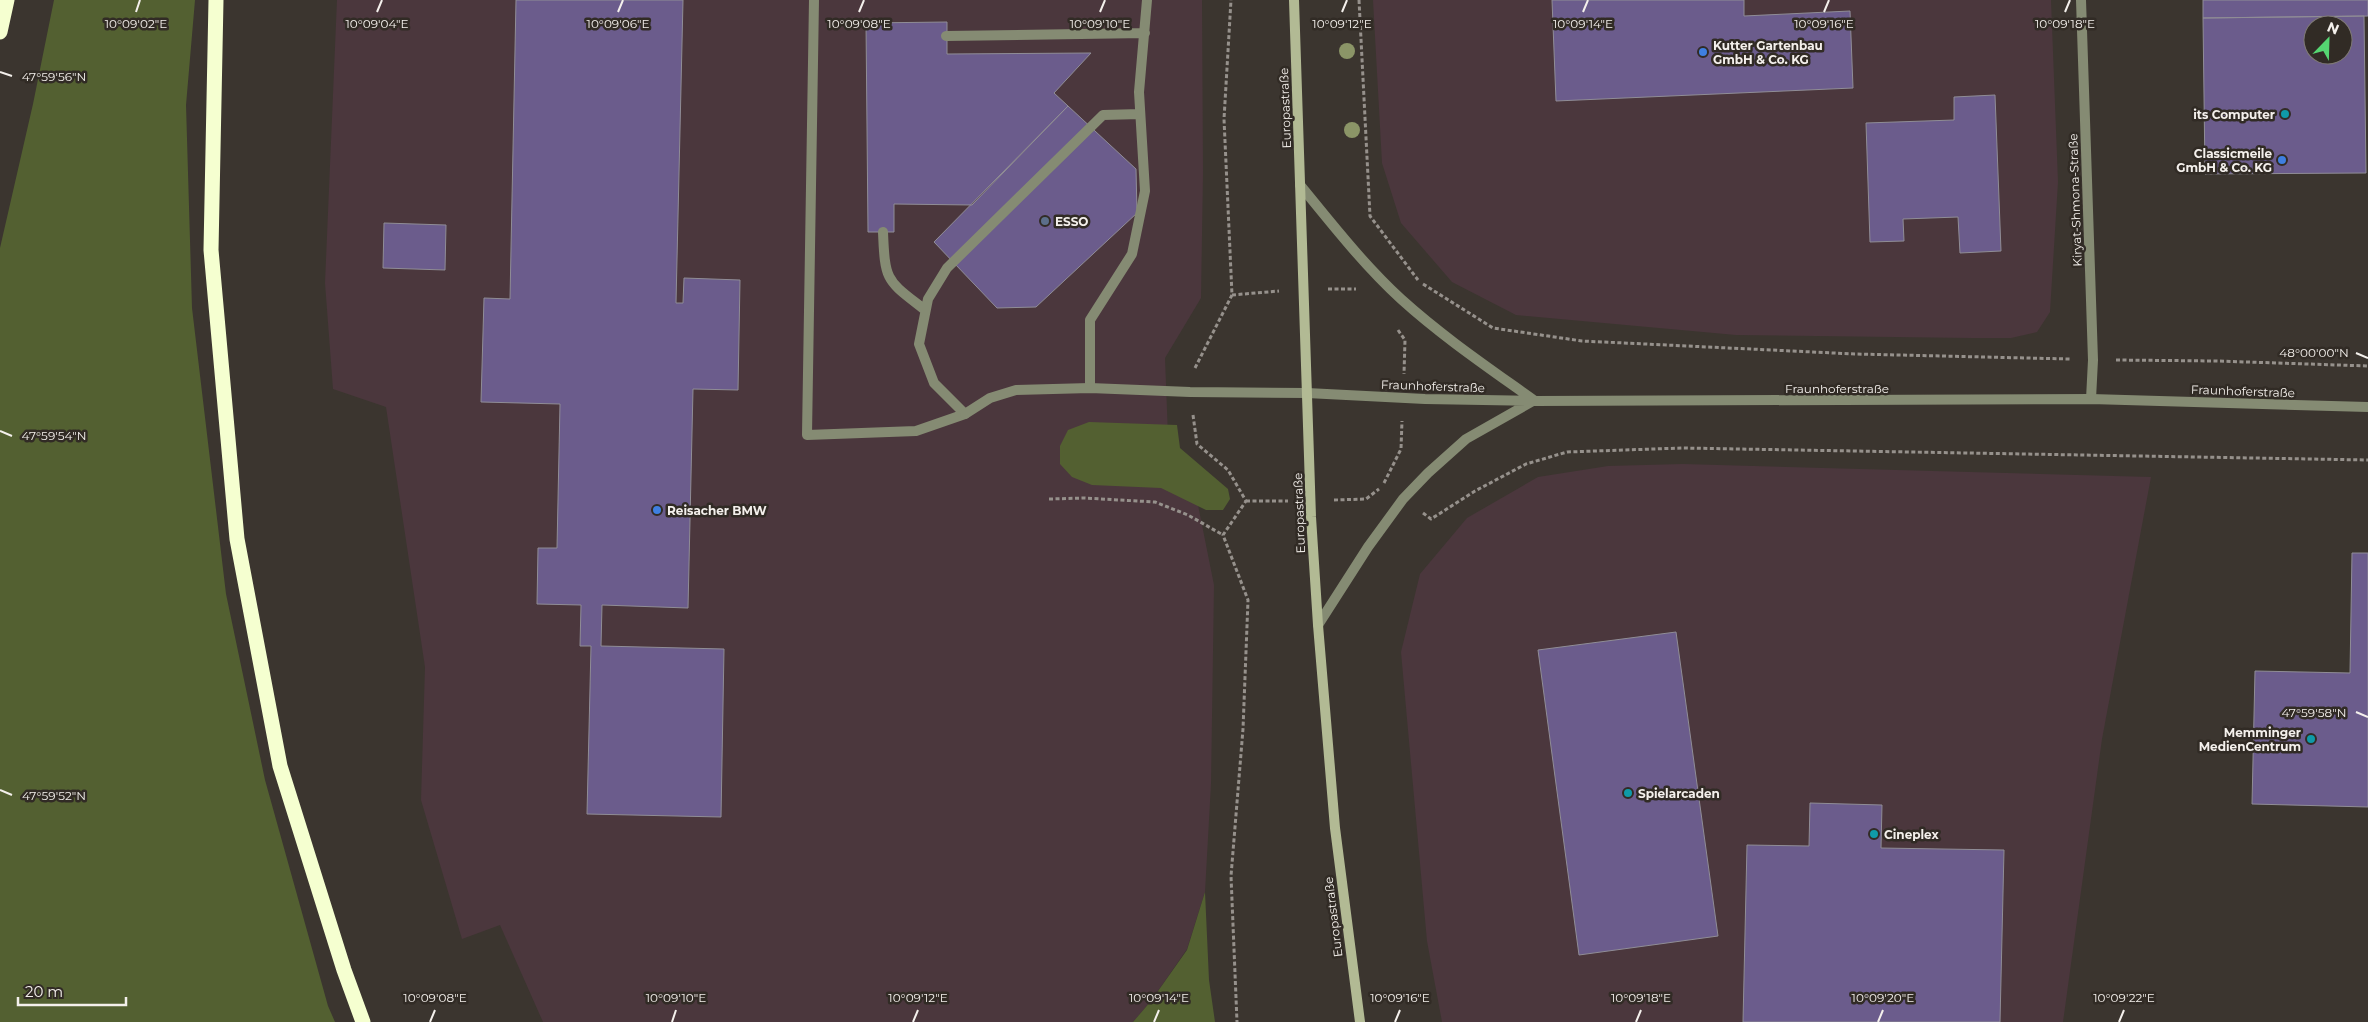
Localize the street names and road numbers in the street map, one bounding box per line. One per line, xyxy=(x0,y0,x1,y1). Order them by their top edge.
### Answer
street label: Europastraße xyxy=(1276,67,1294,149)
street label: Kiryat-Shmona-Straße xyxy=(2065,133,2085,267)
street label: Fraunhoferstraße xyxy=(1381,377,1485,395)
street label: Fraunhoferstraße xyxy=(1785,381,1889,396)
street label: Fraunhoferstraße xyxy=(2191,382,2295,400)
street label: Europastraße xyxy=(1290,472,1308,554)
street label: Europastraße xyxy=(1321,876,1345,958)

